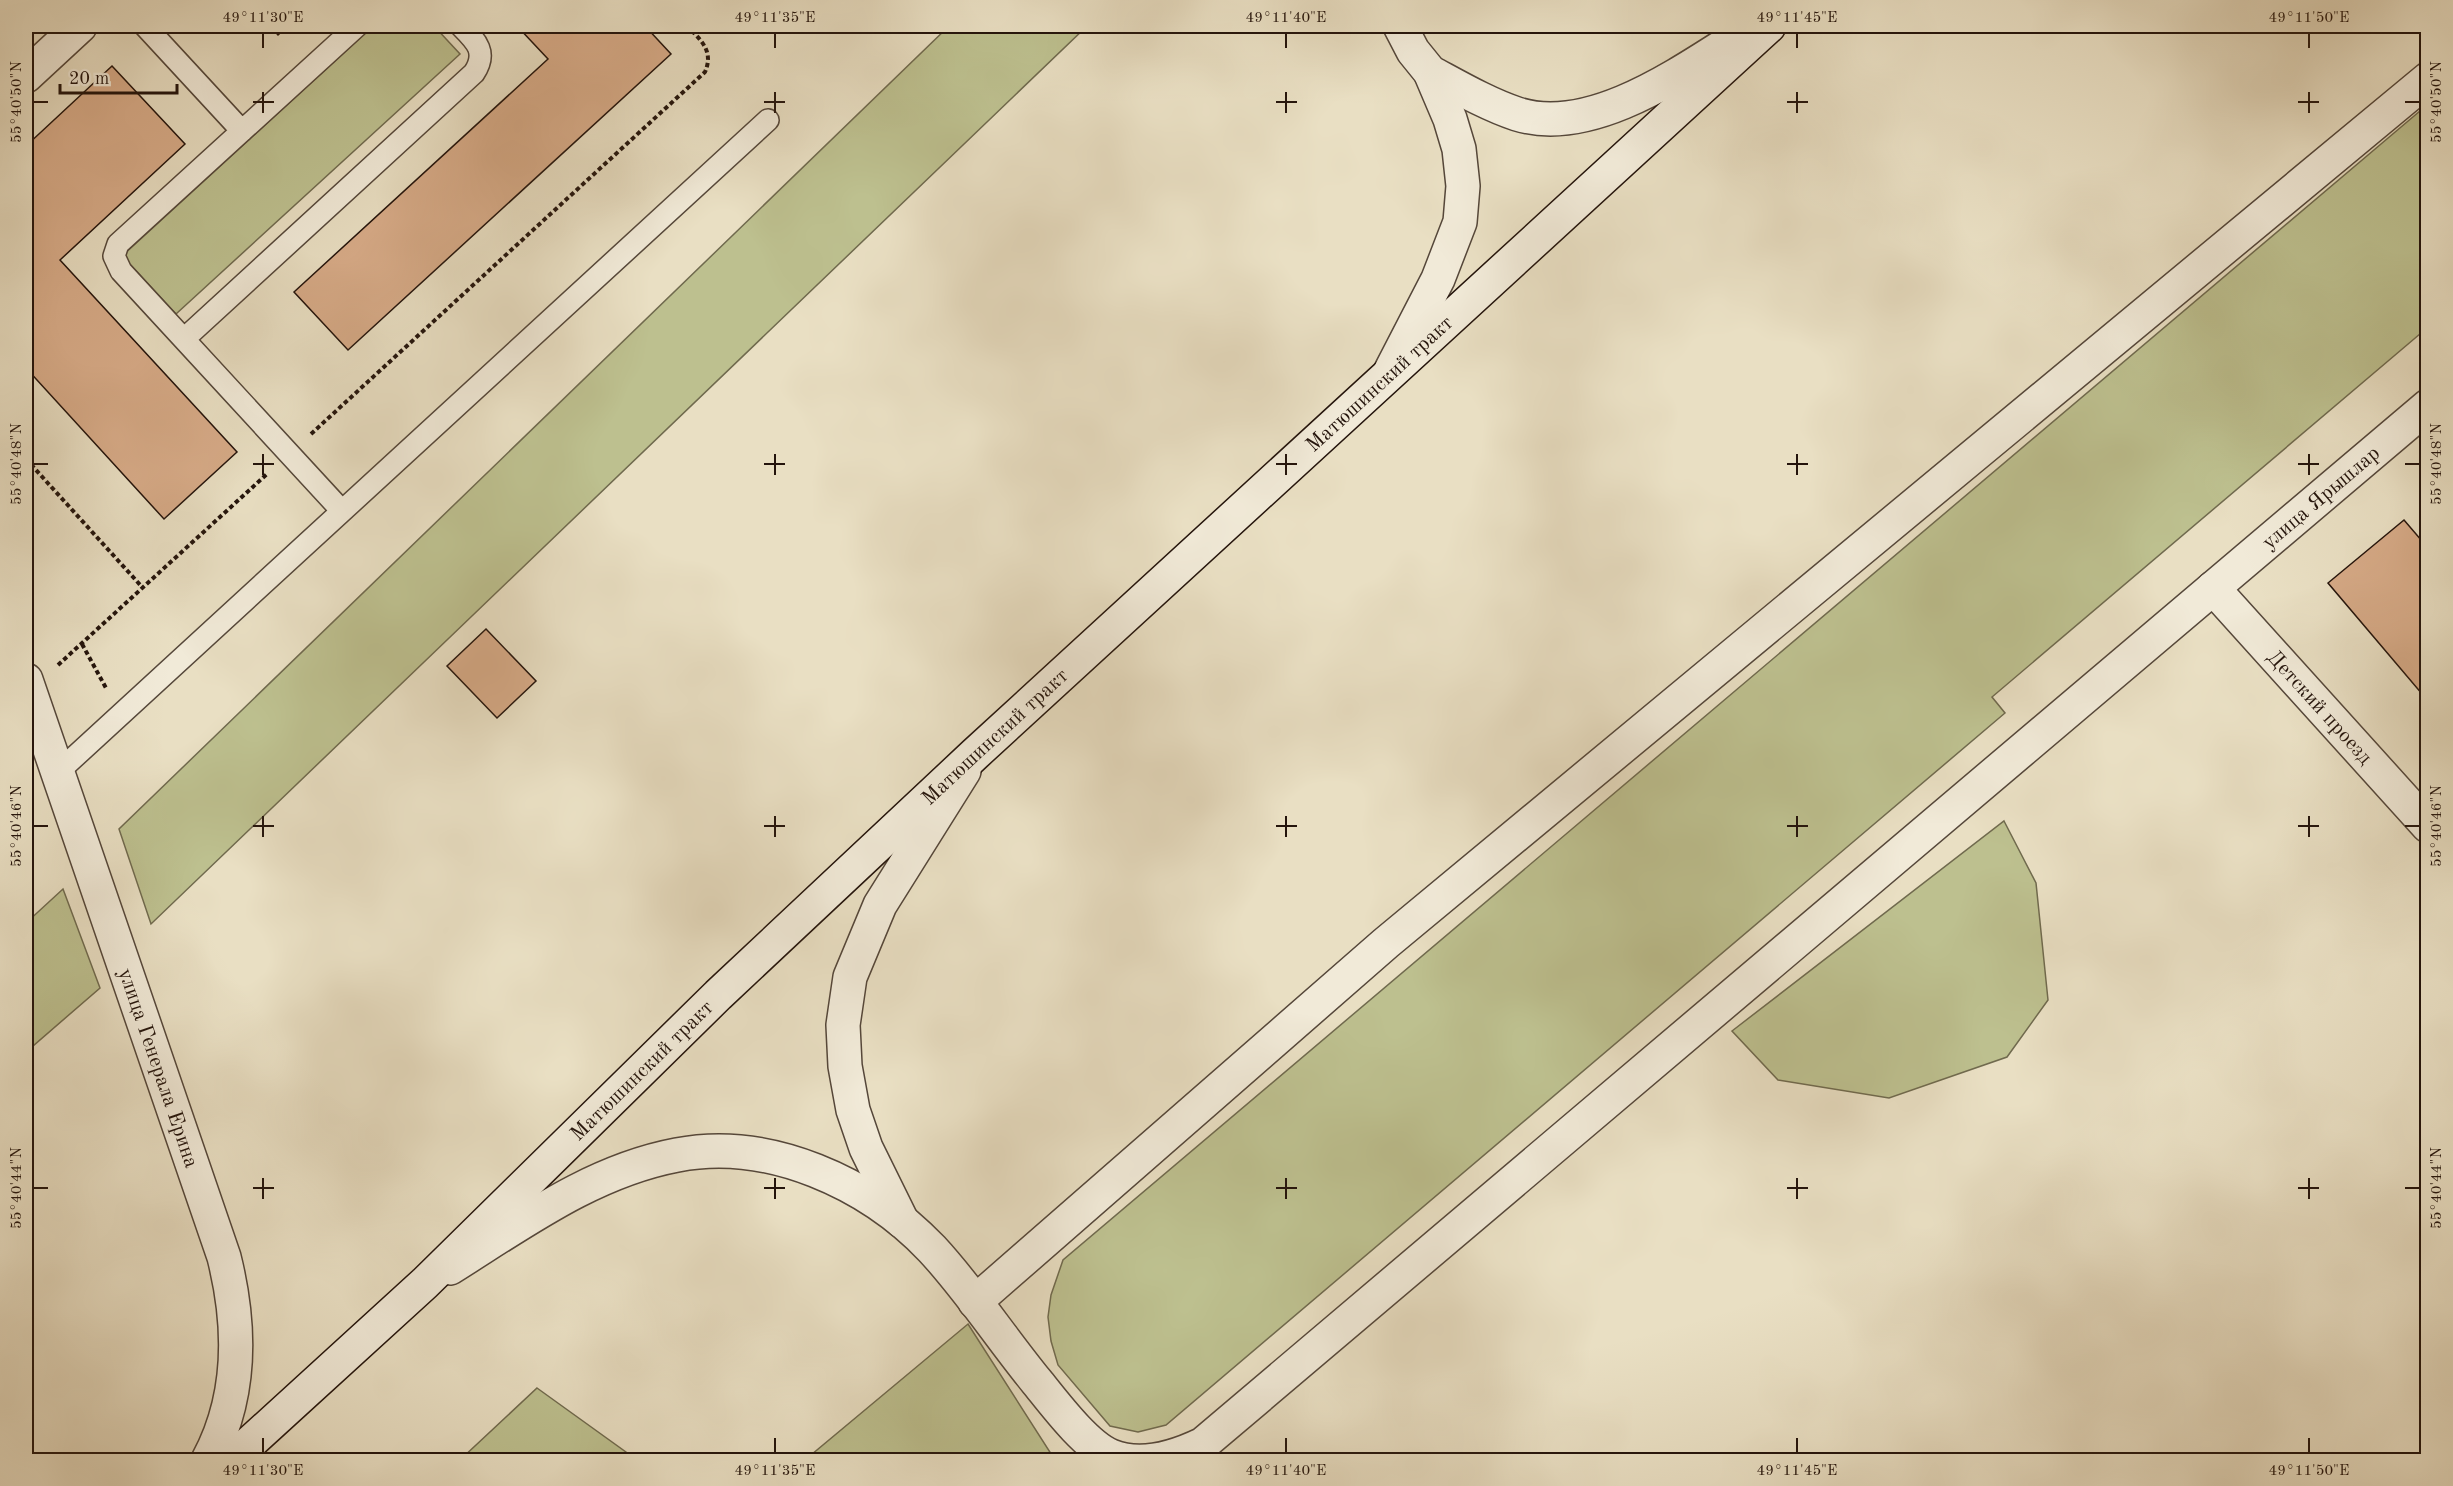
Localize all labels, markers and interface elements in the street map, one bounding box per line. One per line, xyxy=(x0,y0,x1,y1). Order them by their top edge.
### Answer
text: 49°11'30"E xyxy=(223,11,303,26)
text: 49°11'35"E xyxy=(735,11,815,26)
text: 49°11'40"E xyxy=(1246,11,1326,26)
text: 49°11'45"E xyxy=(1757,11,1837,26)
text: 49°11'50"E xyxy=(2269,11,2349,26)
scale bar xyxy=(60,57,177,95)
text: 55°40'50"N xyxy=(10,61,25,143)
text: 55°40'50"N xyxy=(2430,61,2445,143)
text: 20 m xyxy=(69,70,109,88)
street label: Матюшинский тракт xyxy=(1303,312,1457,457)
text: 55°40'48"N xyxy=(10,423,25,505)
text: 55°40'48"N xyxy=(2430,423,2445,505)
street label: улица Ярышлар xyxy=(2259,443,2384,554)
street label: Детский проезд xyxy=(2263,647,2376,769)
street label: Матюшинский тракт xyxy=(918,665,1073,810)
text: 55°40'46"N xyxy=(10,785,25,867)
text: 55°40'46"N xyxy=(2430,785,2445,867)
street label: улица Генерала Ерина xyxy=(114,966,202,1171)
street label: Матюшинский тракт xyxy=(567,997,718,1146)
text: 55°40'44"N xyxy=(10,1147,25,1229)
text: 55°40'44"N xyxy=(2430,1147,2445,1229)
text: 49°11'30"E xyxy=(223,1464,303,1479)
text: 49°11'35"E xyxy=(735,1464,815,1479)
text: 49°11'40"E xyxy=(1246,1464,1326,1479)
text: 49°11'45"E xyxy=(1757,1464,1837,1479)
text: 49°11'50"E xyxy=(2269,1464,2349,1479)

